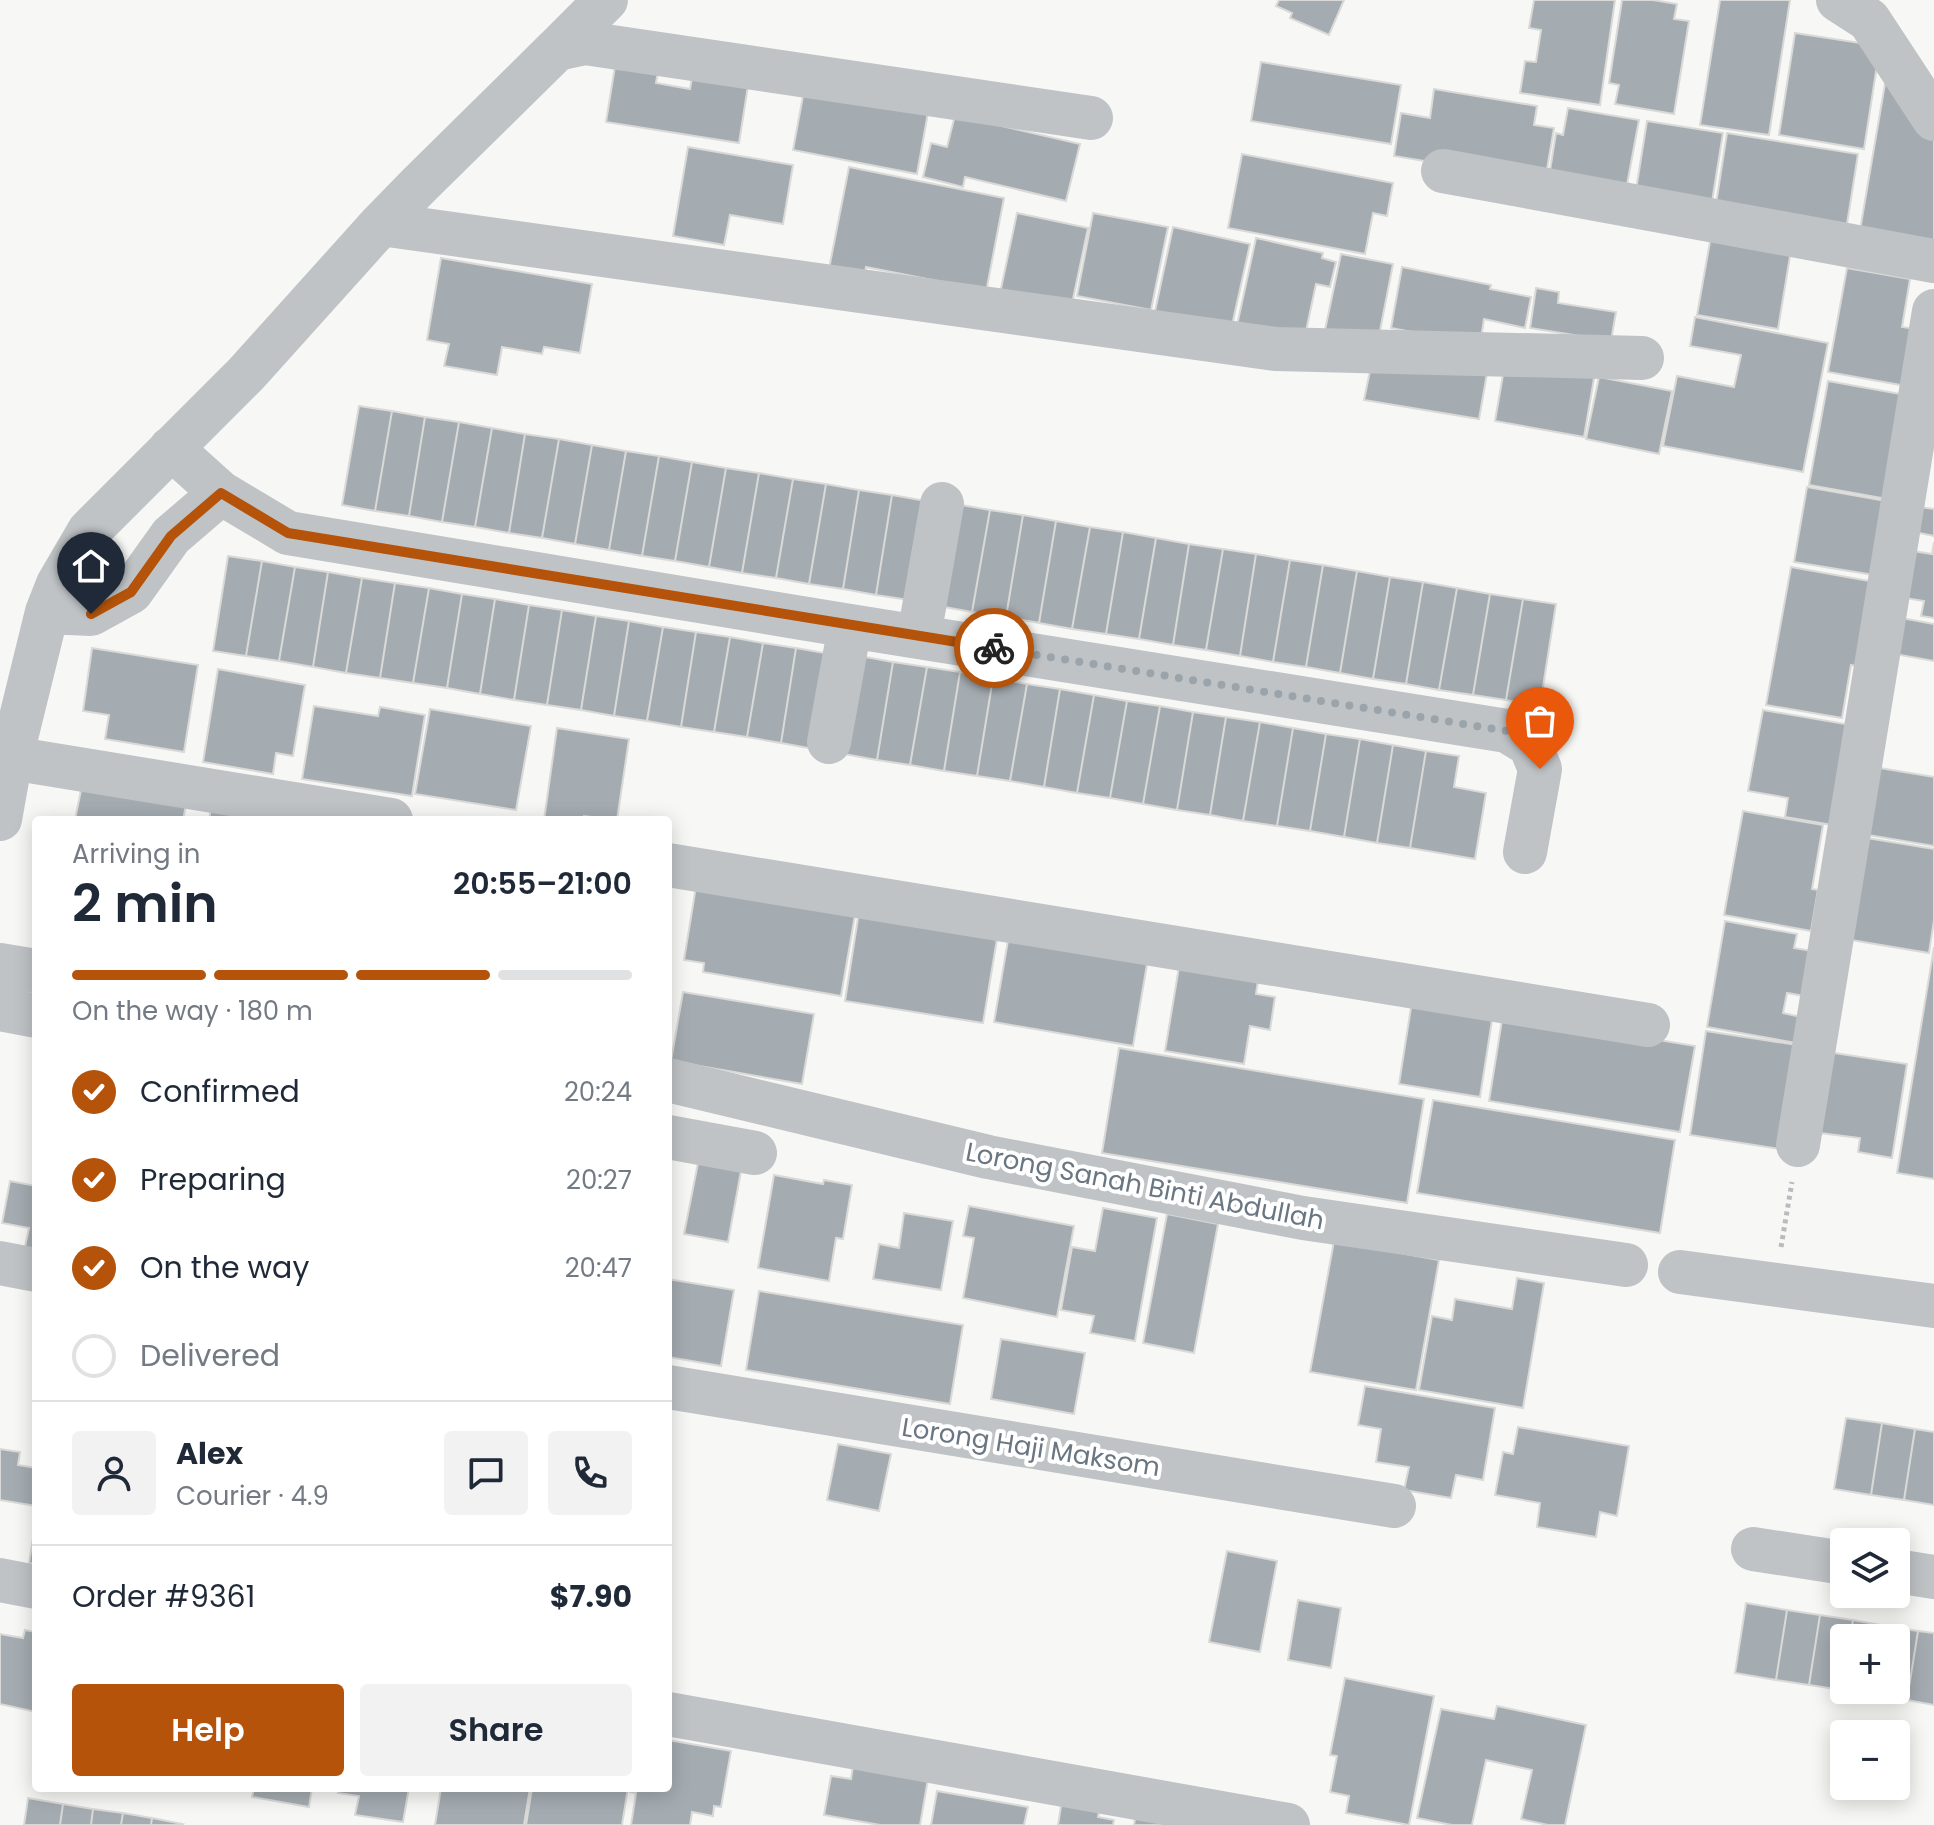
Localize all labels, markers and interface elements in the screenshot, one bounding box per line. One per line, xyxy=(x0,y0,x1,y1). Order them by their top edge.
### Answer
pin xyxy=(57,532,125,614)
icon: home xyxy=(69,544,113,588)
courier xyxy=(954,608,1034,688)
icon: bike xyxy=(972,626,1016,670)
pin xyxy=(1506,687,1574,769)
icon: bag xyxy=(1518,699,1562,743)
text: Arriving in xyxy=(72,836,201,872)
text: 20:55–21:00 xyxy=(453,862,632,905)
text: 2 min xyxy=(72,867,218,940)
text: On the way · 180 m xyxy=(72,993,313,1029)
icon: check xyxy=(72,1070,116,1114)
text: Confirmed xyxy=(140,1070,300,1113)
text: 20:24 xyxy=(564,1074,632,1110)
street label: Lorong Sanah Binti Abdullah xyxy=(963,1134,1327,1238)
icon: check xyxy=(72,1158,116,1202)
text: Preparing xyxy=(140,1158,286,1201)
text: 20:27 xyxy=(566,1162,632,1198)
icon: check xyxy=(72,1246,116,1290)
text: On the way xyxy=(140,1246,309,1289)
text: 20:47 xyxy=(565,1250,632,1286)
text: Delivered xyxy=(140,1334,280,1377)
street label: Lorong Haji Maksom xyxy=(899,1409,1163,1485)
button: person xyxy=(72,1431,156,1515)
button: chat xyxy=(444,1431,528,1515)
button: phone xyxy=(548,1431,632,1515)
text: Alex xyxy=(176,1432,243,1475)
text: Courier · 4.9 xyxy=(176,1478,329,1514)
map controls xyxy=(1830,1528,1910,1800)
button: layers xyxy=(1830,1528,1910,1608)
text: Order #9361 xyxy=(72,1575,255,1618)
text: $7.90 xyxy=(550,1575,632,1618)
button: + xyxy=(1830,1624,1910,1704)
button: Help xyxy=(72,1684,344,1776)
button: Share xyxy=(360,1684,632,1776)
button: − xyxy=(1830,1720,1910,1800)

